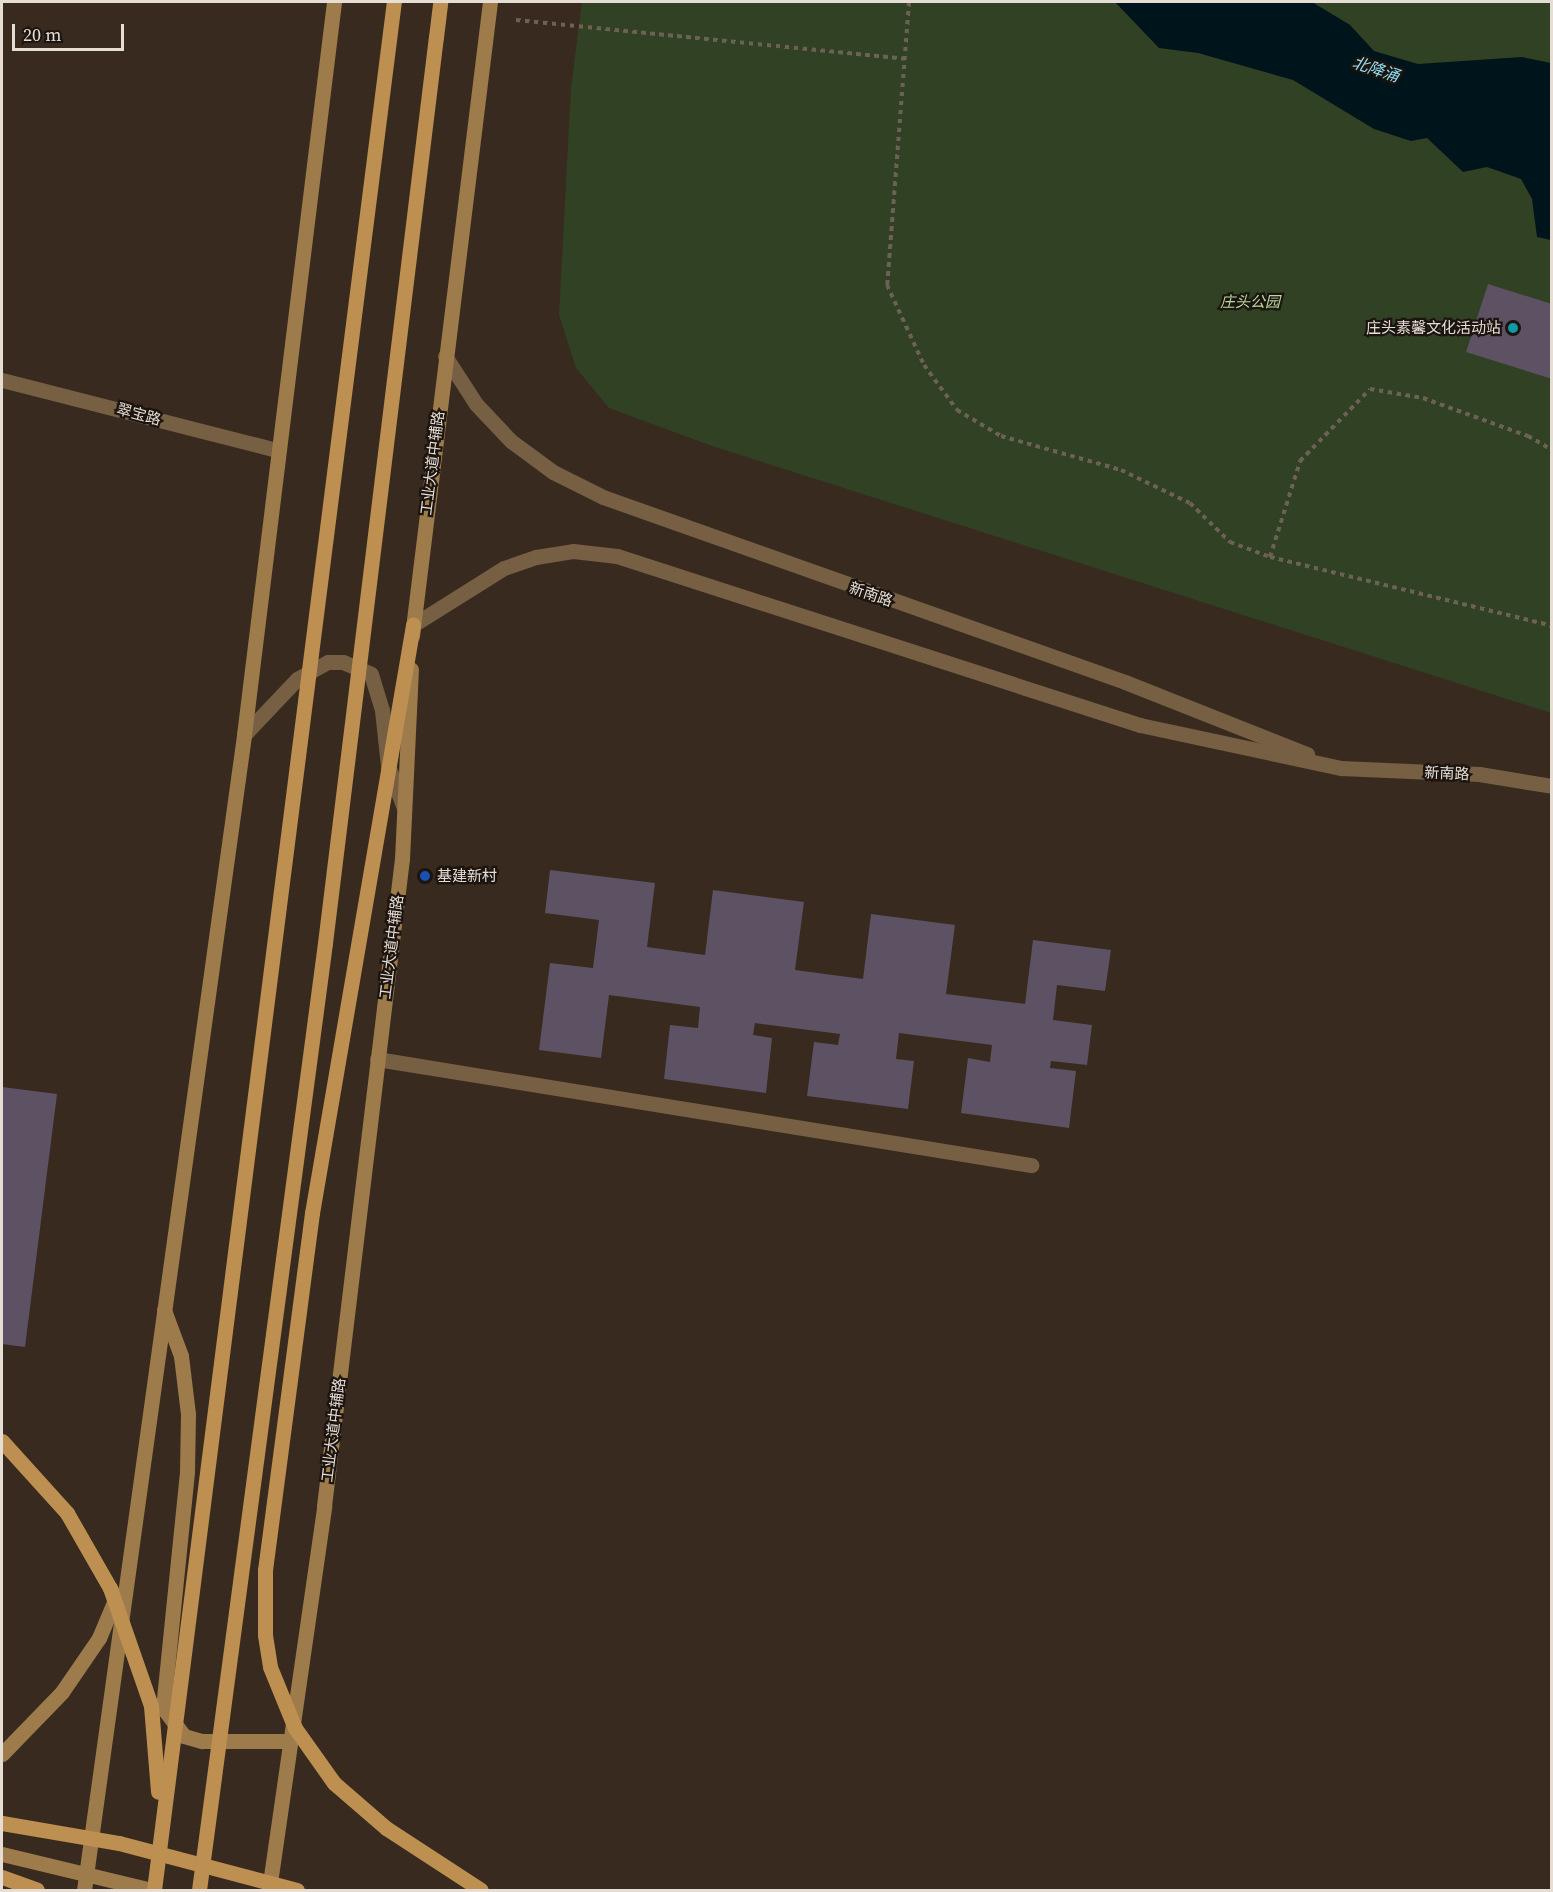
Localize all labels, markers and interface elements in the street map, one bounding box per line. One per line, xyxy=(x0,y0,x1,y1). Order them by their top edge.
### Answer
scale bar xyxy=(15,12,128,50)
text: 20 m xyxy=(23,22,61,47)
water label: 北降涌 xyxy=(1350,52,1402,86)
park label: 庄头公园 xyxy=(1220,293,1280,311)
place label: 庄头素馨文化活动站 xyxy=(1366,319,1501,337)
marker: 庄头素馨文化活动站 xyxy=(1506,321,1520,335)
street label: 翠宝路 xyxy=(115,399,163,429)
street label: 工业大道中辅路 xyxy=(417,410,447,516)
street label: 新南路 xyxy=(847,578,895,610)
street label: 新南路 xyxy=(1424,763,1470,783)
place label: 基建新村 xyxy=(437,867,497,885)
marker: 基建新村 xyxy=(418,869,432,883)
street label: 工业大道中辅路 xyxy=(376,894,406,1000)
street label: 工业大道中辅路 xyxy=(318,1377,348,1483)

